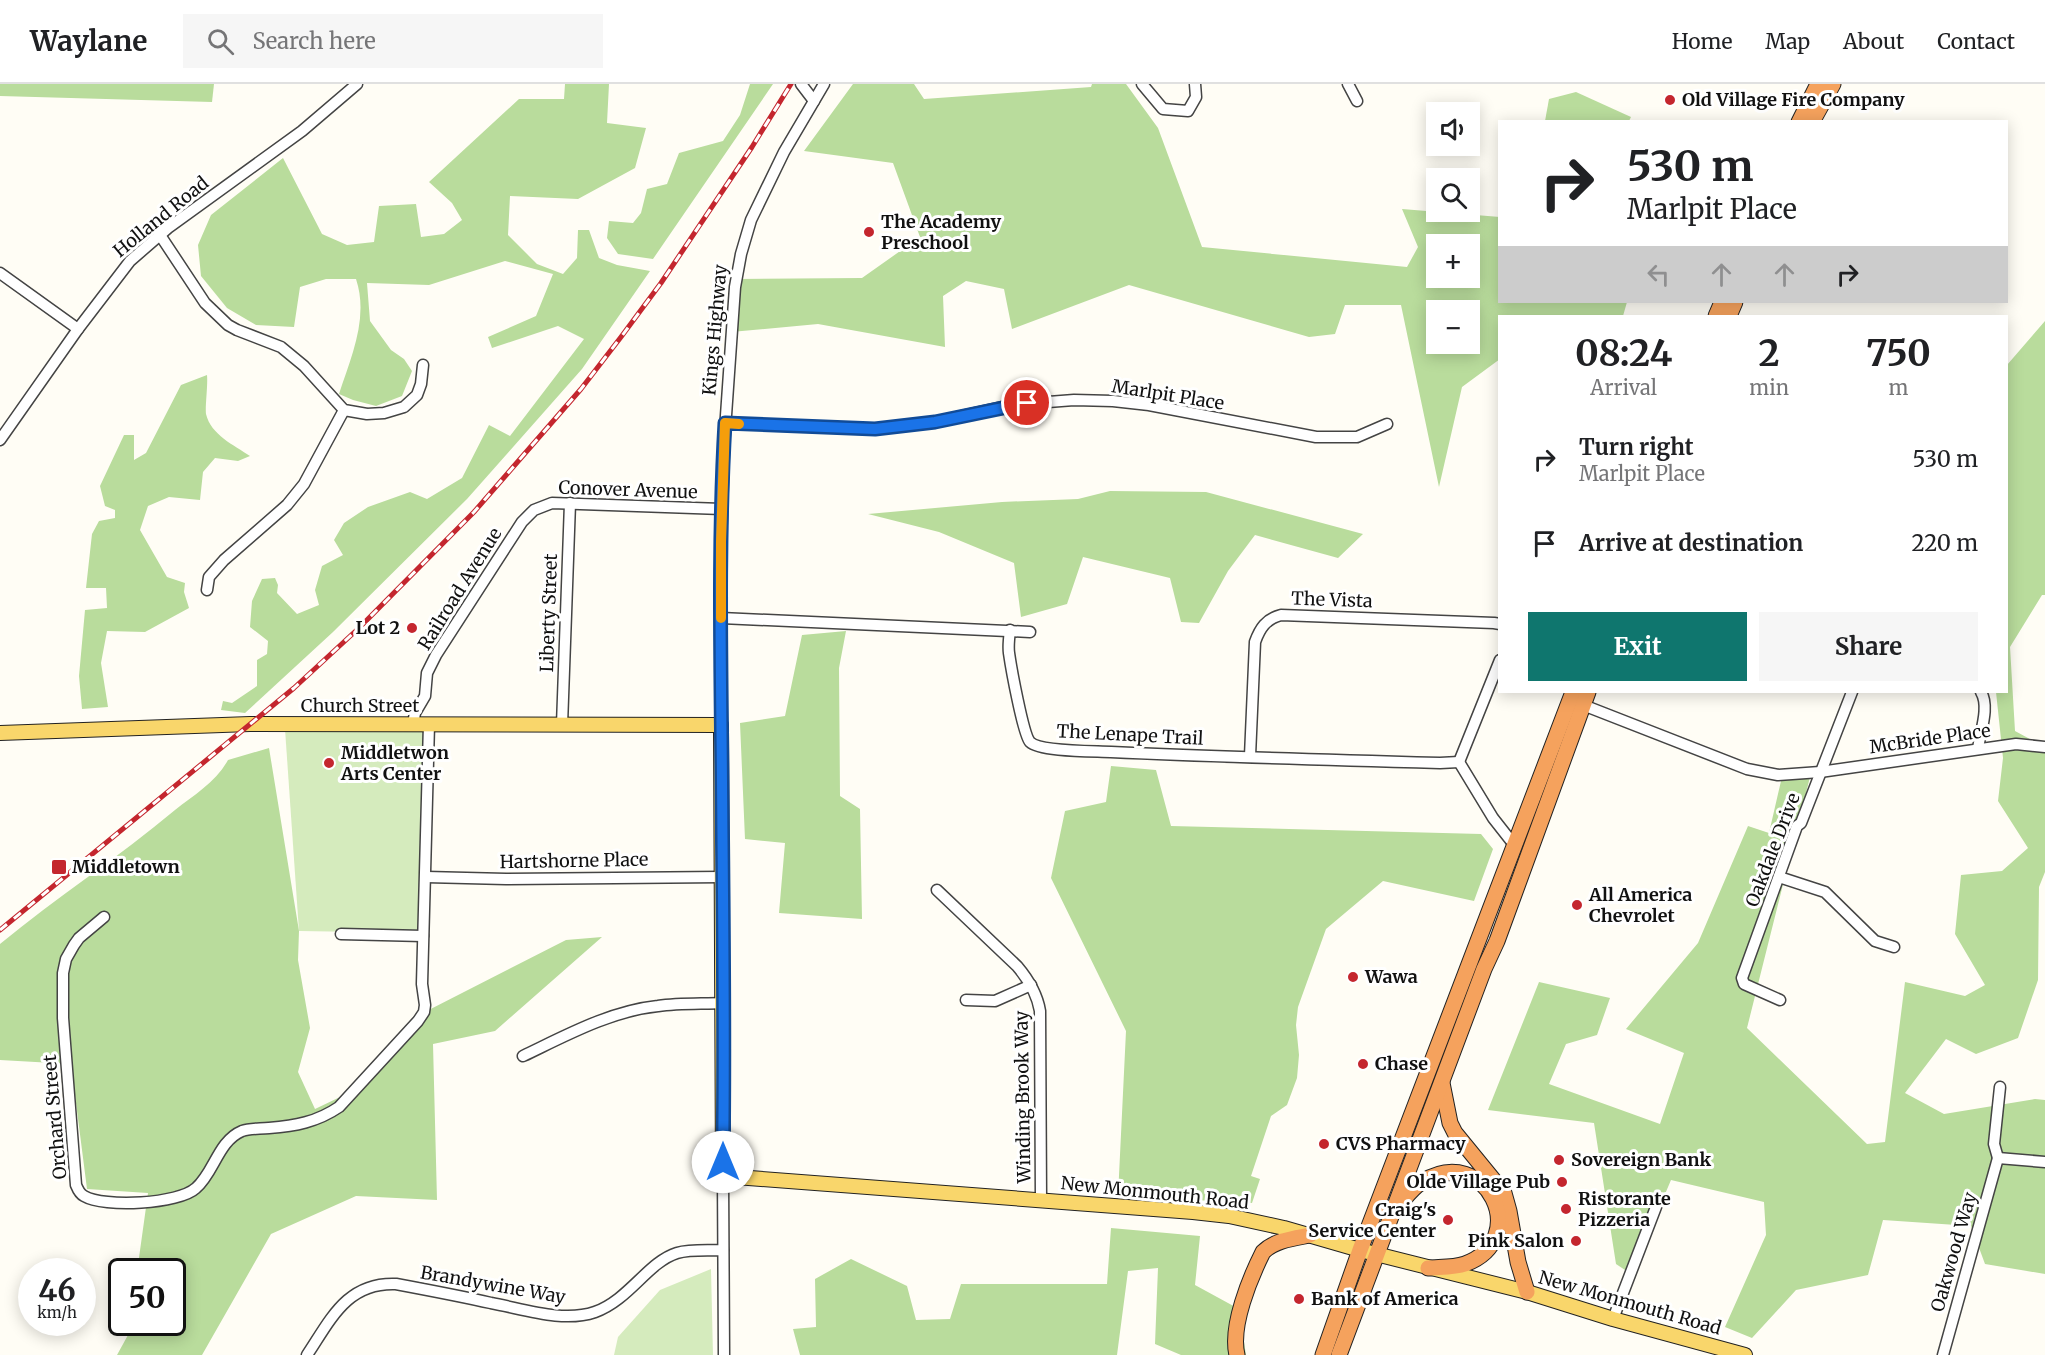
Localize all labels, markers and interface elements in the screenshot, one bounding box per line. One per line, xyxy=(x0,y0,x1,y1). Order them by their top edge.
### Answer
search box xyxy=(183,14,603,68)
text: Waylane xyxy=(30,23,147,59)
icon: search xyxy=(204,25,237,58)
text: Search here xyxy=(252,27,376,55)
text: Home xyxy=(1672,28,1732,55)
text: Map xyxy=(1765,28,1810,55)
text: About xyxy=(1843,28,1904,55)
text: Contact xyxy=(1937,28,2015,55)
place label: Old Village Fire Company xyxy=(1682,88,1905,111)
marker: Old Village Fire Company xyxy=(1663,93,1677,107)
map controls xyxy=(1426,102,1480,354)
button: sound xyxy=(1426,102,1480,156)
text: 530 m xyxy=(1627,140,1754,192)
icon: right xyxy=(1528,144,1606,222)
button: search xyxy=(1426,168,1480,222)
street label: Holland Road xyxy=(108,171,213,262)
text: Marlpit Place xyxy=(1627,192,1797,226)
place label: The Academy Preschool xyxy=(881,210,1001,254)
marker: The Academy Preschool xyxy=(862,225,876,239)
button: + xyxy=(1426,234,1480,288)
icon: left xyxy=(1642,258,1675,291)
icon: ahead xyxy=(1705,258,1738,291)
icon: ahead xyxy=(1768,258,1801,291)
icon: right xyxy=(1831,258,1864,291)
street label: Kings Highway xyxy=(697,263,732,397)
button: − xyxy=(1426,300,1480,354)
text: 08:24 xyxy=(1575,331,1672,376)
text: 2 xyxy=(1759,331,1780,376)
text: 750 xyxy=(1866,331,1931,376)
street label: Marlpit Place xyxy=(1110,374,1226,415)
text: Arrival xyxy=(1590,375,1657,400)
text: min xyxy=(1749,375,1789,400)
text: m xyxy=(1889,375,1908,400)
pin xyxy=(1001,377,1052,428)
icon: arrive xyxy=(1010,386,1043,419)
text: Turn right xyxy=(1579,433,1693,461)
icon: right xyxy=(1528,443,1561,476)
text: 530 m xyxy=(1913,445,1978,473)
text: Marlpit Place xyxy=(1579,461,1705,486)
street label: Conover Avenue xyxy=(558,476,698,503)
street label: Railroad Avenue xyxy=(413,523,506,654)
icon: arrive xyxy=(1528,527,1561,560)
text: Arrive at destination xyxy=(1579,529,1803,557)
text: 220 m xyxy=(1911,529,1978,557)
street label: Liberty Street xyxy=(535,553,562,673)
street label: The Vista xyxy=(1291,587,1373,612)
button: Exit xyxy=(1528,612,1747,681)
button: Share xyxy=(1759,612,1978,681)
place label: Lot 2 xyxy=(355,616,400,639)
marker: Lot 2 xyxy=(405,621,419,635)
street label: Church Street xyxy=(301,694,419,717)
street label: The Lenape Trail xyxy=(1056,719,1204,750)
street label: McBride Place xyxy=(1868,719,1992,758)
place label: Middletwon Arts Center xyxy=(340,741,449,785)
marker: Middletwon Arts Center xyxy=(322,756,336,770)
street label: Oakdale Drive xyxy=(1740,789,1805,910)
street label: Hartshorne Place xyxy=(499,848,649,873)
place label: Middletown xyxy=(72,855,180,878)
marker: Middletown xyxy=(50,858,68,876)
place label: All America Chevrolet xyxy=(1588,883,1692,927)
marker: All America Chevrolet xyxy=(1570,898,1584,912)
place label: Wawa xyxy=(1364,965,1418,988)
marker: Wawa xyxy=(1346,970,1360,984)
street label: Winding Brook Way xyxy=(1009,1010,1036,1185)
place label: Chase xyxy=(1375,1052,1428,1075)
street label: Orchard Street xyxy=(38,1054,71,1180)
marker: Chase xyxy=(1356,1057,1370,1071)
position arrow xyxy=(691,1130,755,1194)
place label: CVS Pharmacy xyxy=(1336,1132,1466,1155)
marker: CVS Pharmacy xyxy=(1317,1137,1331,1151)
place label: Sovereign Bank xyxy=(1571,1148,1712,1171)
marker: Sovereign Bank xyxy=(1552,1153,1566,1167)
place label: Olde Village Pub xyxy=(1407,1170,1550,1193)
street label: New Monmouth Road xyxy=(1060,1171,1250,1214)
marker: Olde Village Pub xyxy=(1555,1175,1569,1189)
place label: Ristorante Pizzeria xyxy=(1578,1187,1671,1231)
street label: Oakwood Way xyxy=(1925,1189,1982,1314)
place label: Craig's Service Center xyxy=(1308,1198,1436,1242)
marker: Ristorante Pizzeria xyxy=(1559,1202,1573,1216)
marker: Craig's Service Center xyxy=(1441,1213,1455,1227)
place label: Pink Salon xyxy=(1468,1229,1564,1252)
marker: Pink Salon xyxy=(1569,1234,1583,1248)
speed limit sign: 50 xyxy=(108,1258,186,1336)
street label: Brandywine Way xyxy=(419,1260,568,1309)
street label: New Monmouth Road xyxy=(1536,1265,1724,1340)
text: 46 xyxy=(38,1271,76,1309)
place label: Bank of America xyxy=(1311,1287,1458,1310)
marker: Bank of America xyxy=(1292,1292,1306,1306)
text: km/h xyxy=(37,1303,77,1322)

